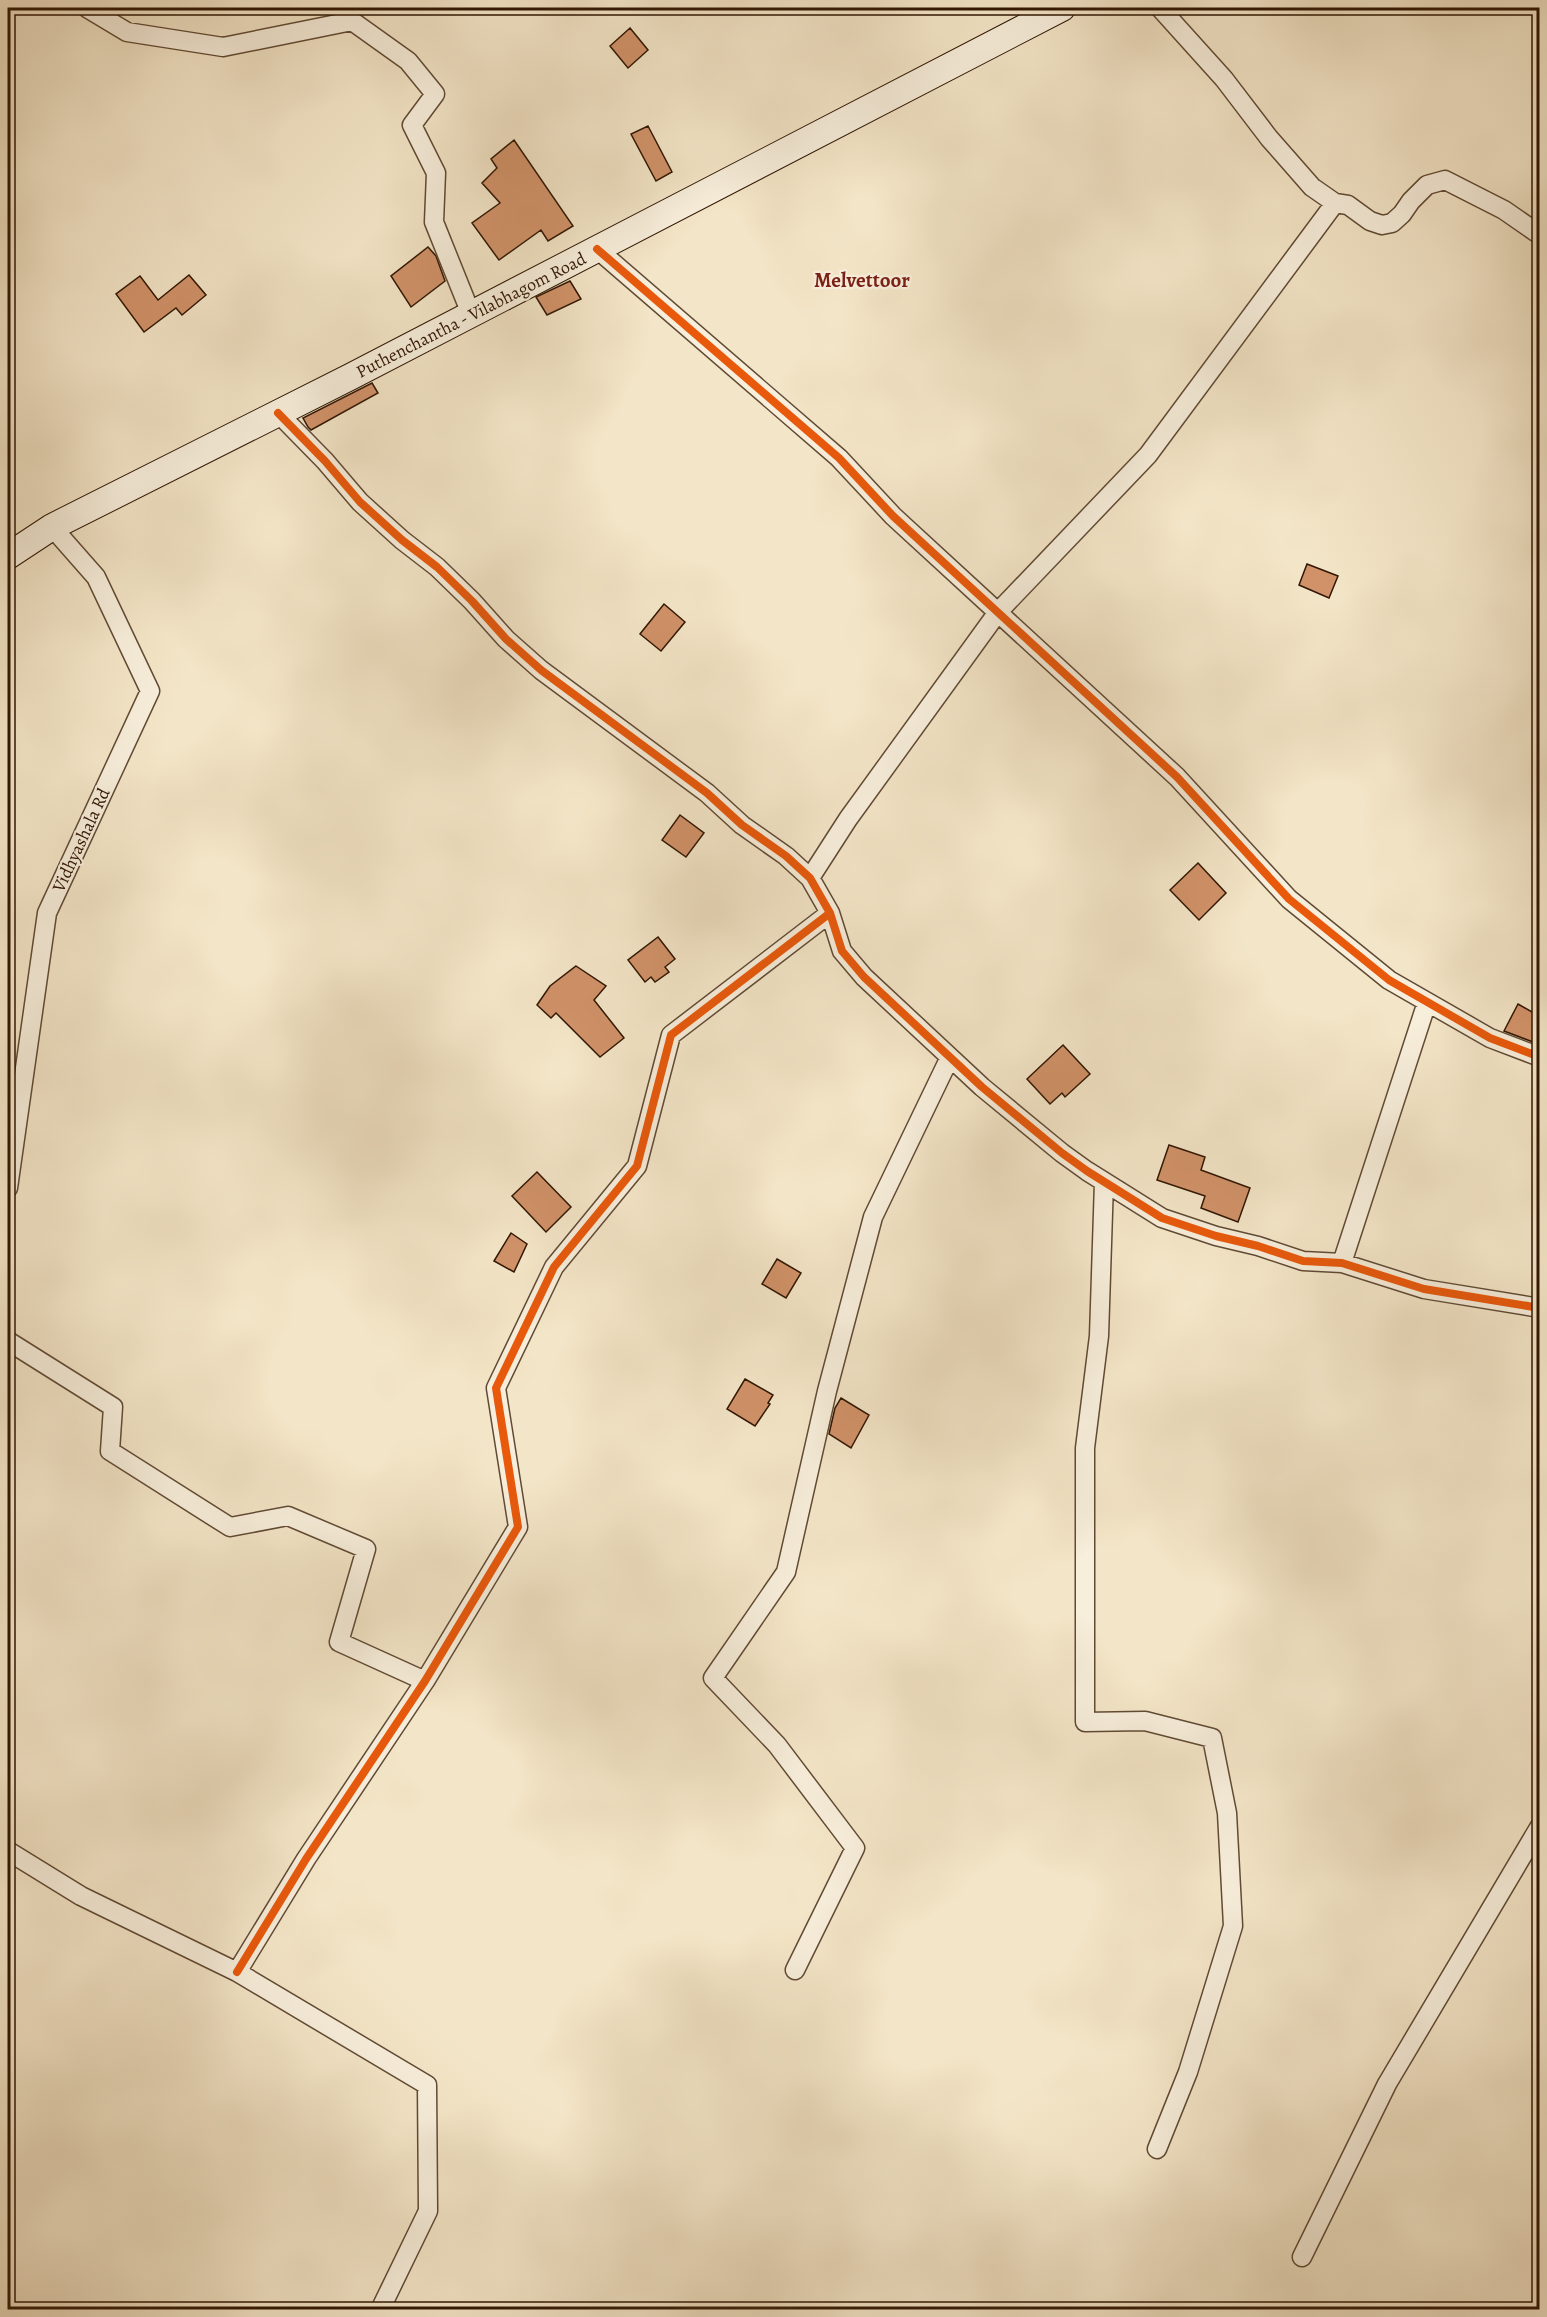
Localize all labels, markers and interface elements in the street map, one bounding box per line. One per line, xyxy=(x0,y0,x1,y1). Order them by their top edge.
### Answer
street label: Puthenchantha - Vilabhagom Road xyxy=(352,246,590,384)
district label: Melvettoor xyxy=(814,266,910,294)
street label: Vidhyashala Rd xyxy=(46,784,116,897)

